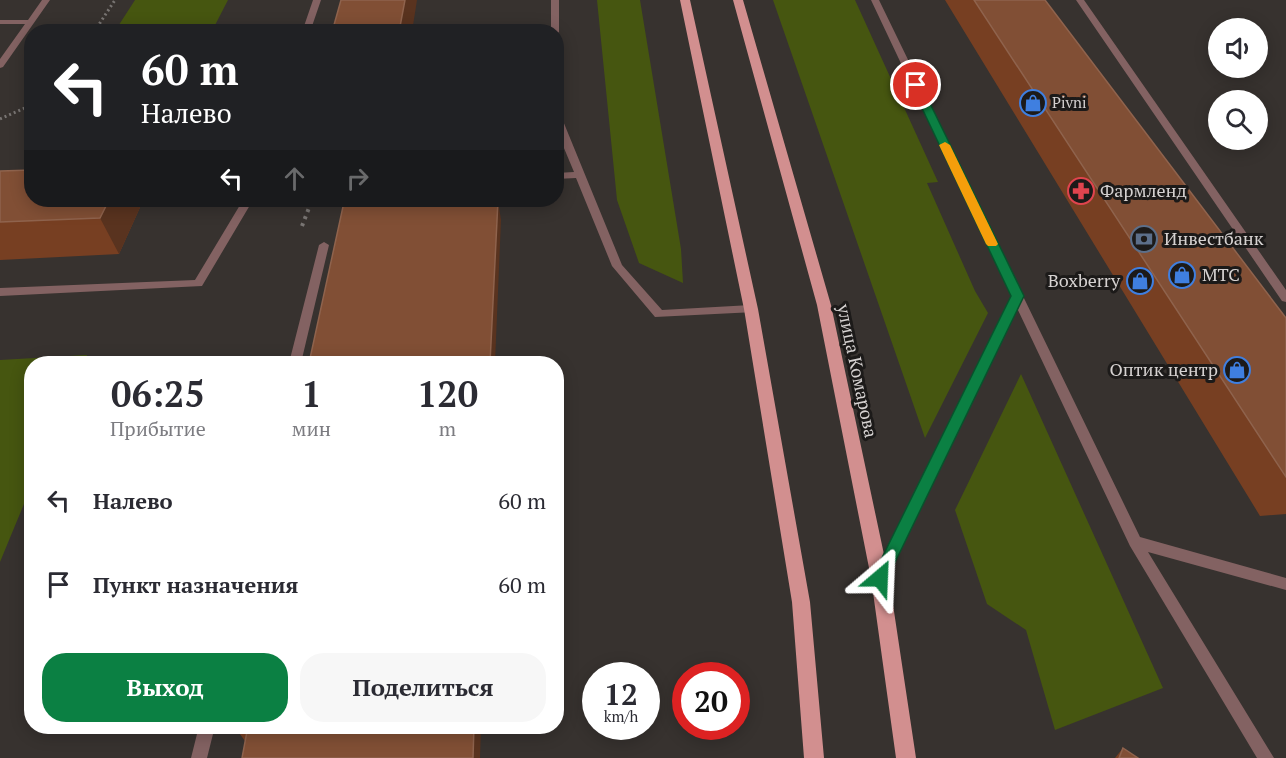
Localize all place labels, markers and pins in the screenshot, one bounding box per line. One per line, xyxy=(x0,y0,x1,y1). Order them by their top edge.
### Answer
pin xyxy=(890,59,941,110)
shop icon: Pivni xyxy=(1018,88,1048,118)
place label: Pivni xyxy=(1052,92,1087,112)
pharmacy icon: Фармленд xyxy=(1066,176,1096,206)
place label: Фармленд xyxy=(1100,178,1187,202)
bank icon: Инвестбанк xyxy=(1129,224,1159,254)
place label: Инвестбанк xyxy=(1164,226,1264,250)
shop icon: МТС xyxy=(1167,260,1197,290)
place label: МТС xyxy=(1202,262,1240,286)
shop icon: Boxberry xyxy=(1125,266,1155,296)
place label: Boxberry xyxy=(1048,268,1121,292)
shop icon: Оптик центр xyxy=(1222,355,1252,385)
place label: Оптик центр xyxy=(1109,357,1218,381)

